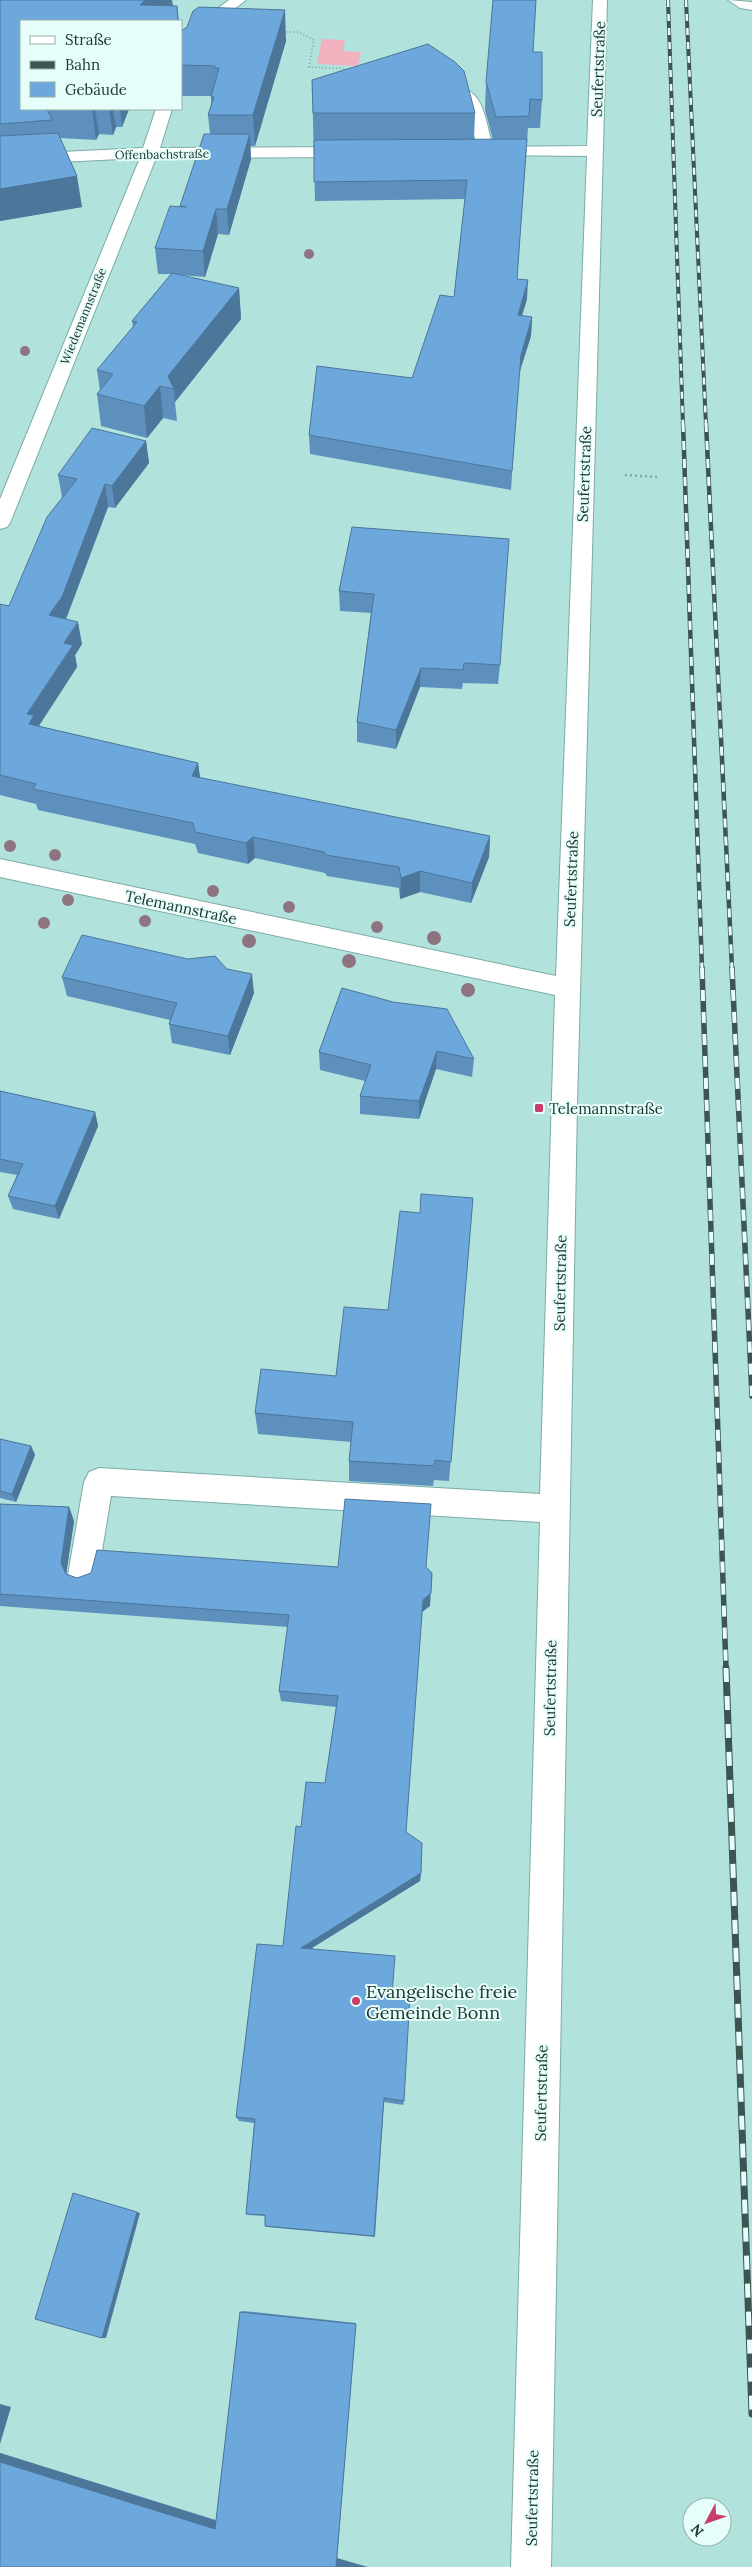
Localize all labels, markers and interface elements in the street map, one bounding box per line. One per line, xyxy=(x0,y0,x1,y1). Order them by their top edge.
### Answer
legend xyxy=(20,20,182,110)
street label: Seufertstraße xyxy=(587,21,609,117)
text: Straße xyxy=(65,30,112,49)
text: Bahn xyxy=(65,55,100,74)
text: Gebäude xyxy=(65,80,127,99)
street label: Offenbachstraße xyxy=(115,146,210,162)
street label: Wiedemannstraße xyxy=(57,265,109,367)
street label: Seufertstraße xyxy=(573,426,595,522)
street label: Seufertstraße xyxy=(560,831,582,927)
street label: Telemannstraße xyxy=(123,886,239,928)
place label: Telemannstraße xyxy=(549,1099,663,1118)
marker: Telemannstraße xyxy=(533,1102,545,1114)
street label: Seufertstraße xyxy=(550,1235,570,1331)
street label: Seufertstraße xyxy=(540,1640,560,1736)
place label: Evangelische freie Gemeinde Bonn xyxy=(366,1980,517,2024)
marker: Evangelische freie Gemeinde Bonn xyxy=(350,1995,362,2007)
street label: Seufertstraße xyxy=(531,2045,551,2141)
street label: Seufertstraße xyxy=(522,2450,542,2546)
north arrow xyxy=(682,2497,732,2547)
text: N xyxy=(687,2520,708,2541)

